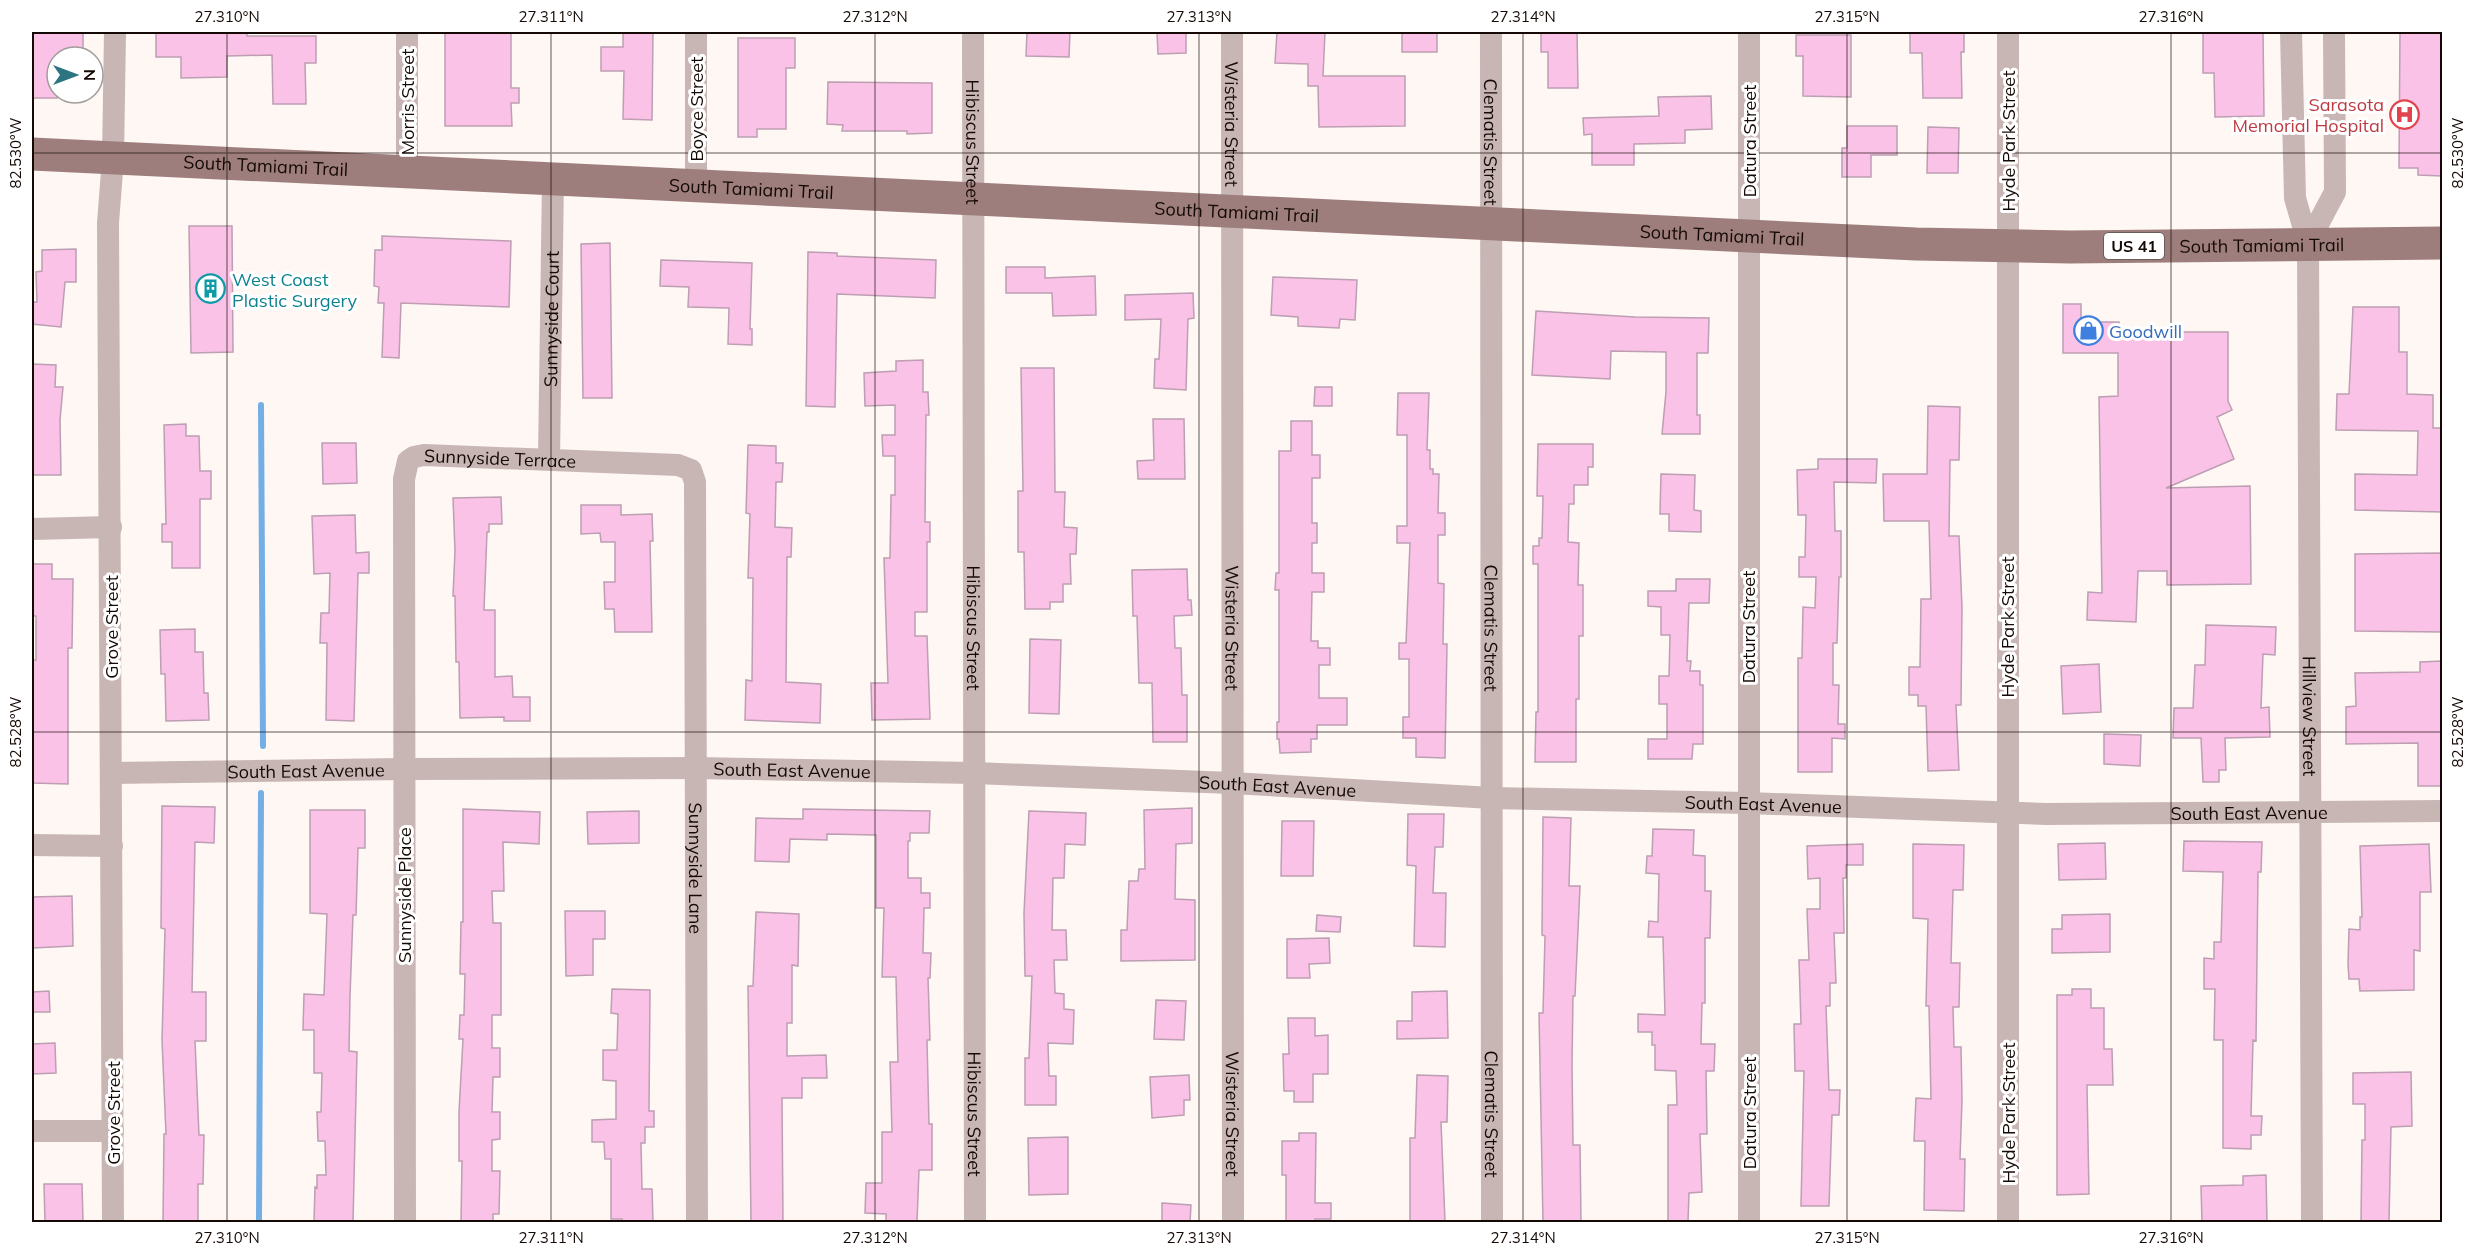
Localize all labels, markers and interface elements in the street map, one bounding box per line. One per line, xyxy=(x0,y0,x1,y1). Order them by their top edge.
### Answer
text: 27.310°N xyxy=(194,7,260,26)
text: 27.311°N xyxy=(518,7,584,26)
text: 27.312°N xyxy=(842,7,908,26)
text: 27.313°N xyxy=(1166,7,1232,26)
text: 27.314°N xyxy=(1490,7,1556,26)
text: 27.315°N xyxy=(1814,7,1880,26)
text: 27.316°N xyxy=(2138,7,2204,26)
north arrow xyxy=(45,45,105,105)
street label: Morris Street xyxy=(396,49,419,155)
street label: Boyce Street xyxy=(685,57,708,161)
street label: Wisteria Street xyxy=(1221,61,1244,187)
text: N xyxy=(80,69,100,81)
street label: Hyde Park Street xyxy=(1997,71,2020,211)
street label: Clematis Street xyxy=(1480,78,1503,206)
street label: Hibiscus Street xyxy=(962,80,985,204)
street label: Datura Street xyxy=(1738,85,1761,197)
place label: Sarasota Memorial Hospital xyxy=(2233,93,2384,137)
hospital icon: Sarasota Memorial Hospital xyxy=(2389,98,2421,130)
text: 82.530°W xyxy=(6,117,25,188)
text: 82.530°W xyxy=(2448,117,2467,188)
street label: South Tamiami Trail xyxy=(183,150,349,181)
street label: South Tamiami Trail xyxy=(668,173,834,204)
street label: South Tamiami Trail xyxy=(1154,196,1320,227)
street label: South Tamiami Trail xyxy=(1639,219,1805,250)
road number: US 41 xyxy=(2104,233,2164,259)
street label: South Tamiami Trail xyxy=(2179,233,2344,257)
street label: Sunnyside Court xyxy=(539,251,563,387)
place label: West Coast Plastic Surgery xyxy=(232,268,358,312)
building icon: West Coast Plastic Surgery xyxy=(195,273,227,305)
shop icon: Goodwill xyxy=(2072,315,2104,347)
place label: Goodwill xyxy=(2109,320,2182,343)
street label: Sunnyside Terrace xyxy=(424,444,577,472)
street label: Hyde Park Street xyxy=(1996,557,2019,697)
street label: Clematis Street xyxy=(1480,564,1503,692)
street label: Wisteria Street xyxy=(1221,565,1244,691)
street label: Hibiscus Street xyxy=(962,566,986,690)
street label: Datura Street xyxy=(1737,571,1760,683)
street label: Grove Street xyxy=(100,575,123,679)
street label: Hillview Street xyxy=(2298,656,2322,776)
text: 82.528°W xyxy=(6,696,25,767)
text: 82.528°W xyxy=(2448,696,2467,767)
street label: South East Avenue xyxy=(713,757,871,783)
street label: South East Avenue xyxy=(227,758,385,783)
street label: South East Avenue xyxy=(1199,770,1357,802)
street label: South East Avenue xyxy=(1684,790,1842,818)
street label: South East Avenue xyxy=(2170,800,2328,825)
street label: Sunnyside Lane xyxy=(684,803,708,934)
street label: Sunnyside Place xyxy=(393,827,416,963)
street label: Hyde Park Street xyxy=(1997,1043,2020,1183)
street label: Clematis Street xyxy=(1480,1050,1503,1178)
street label: Wisteria Street xyxy=(1221,1051,1244,1177)
street label: Hibiscus Street xyxy=(963,1052,986,1176)
street label: Datura Street xyxy=(1738,1057,1761,1169)
street label: Grove Street xyxy=(102,1061,125,1165)
text: 27.310°N xyxy=(194,1228,260,1247)
text: 27.311°N xyxy=(518,1228,584,1247)
text: 27.312°N xyxy=(842,1228,908,1247)
text: 27.313°N xyxy=(1166,1228,1232,1247)
text: 27.314°N xyxy=(1490,1228,1556,1247)
text: 27.315°N xyxy=(1814,1228,1880,1247)
text: 27.316°N xyxy=(2138,1228,2204,1247)

